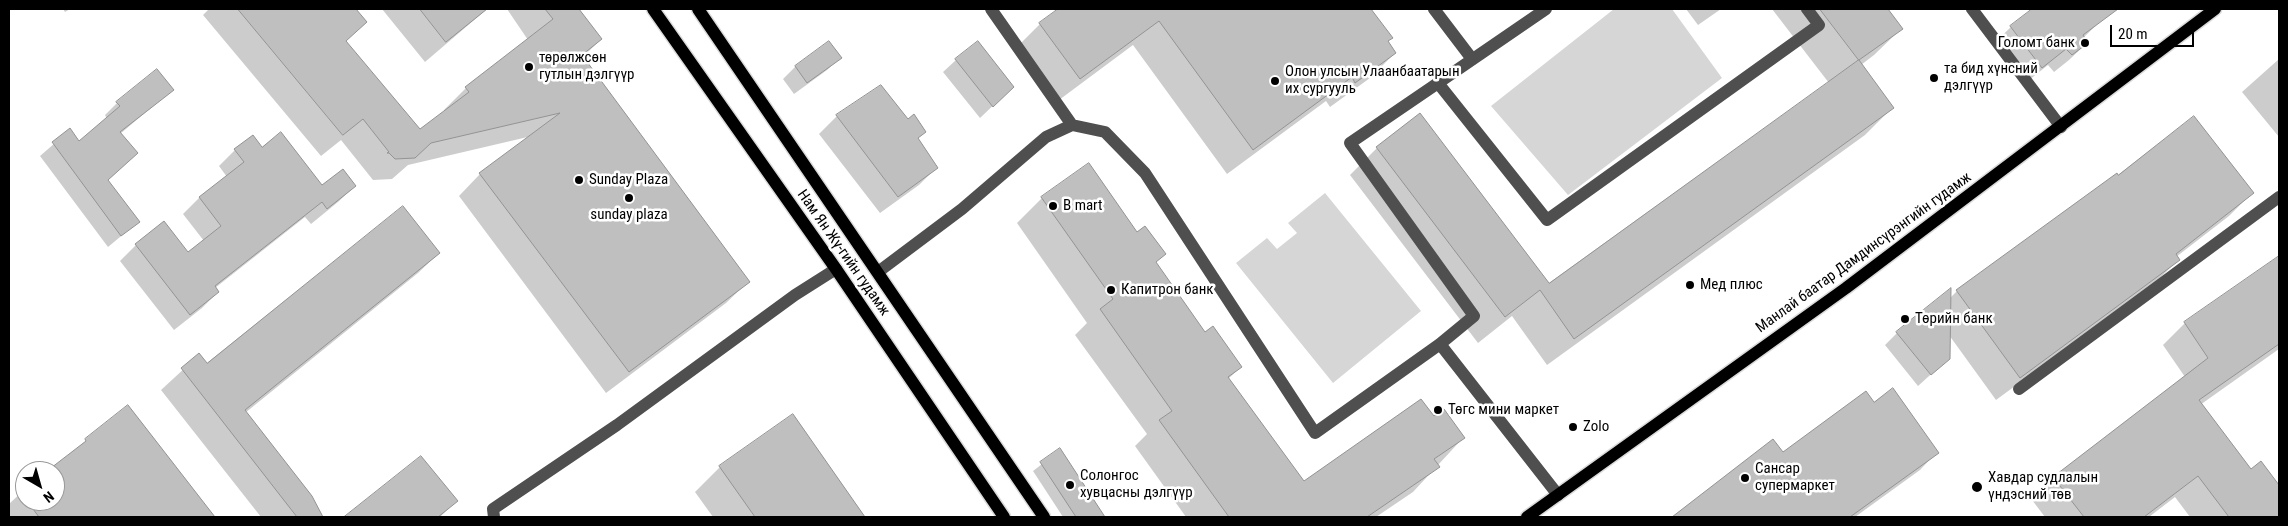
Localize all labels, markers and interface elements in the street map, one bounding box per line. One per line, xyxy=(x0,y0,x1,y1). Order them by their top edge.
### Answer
scale bar xyxy=(2113,15,2197,47)
text: 20 m xyxy=(2118,25,2148,43)
place label: Голомт банк xyxy=(1998,34,2075,52)
marker: Голомт банк xyxy=(2079,37,2091,49)
place label: төрөлжсөн гутлын дэлгүүр xyxy=(539,49,635,84)
place label: та бид хүнсний дэлгүүр xyxy=(1944,60,2038,95)
marker: төрөлжсөн гутлын дэлгүүр xyxy=(523,61,535,73)
place label: Олон улсын Улаанбаатарын их сургууль xyxy=(1285,63,1460,98)
marker: та бид хүнсний дэлгүүр xyxy=(1928,72,1940,84)
marker: Олон улсын Улаанбаатарын их сургууль xyxy=(1269,75,1281,87)
street label: Манлай баатар Дамдинсүрэнгийн гудамж xyxy=(1753,169,1975,337)
place label: Sunday Plaza xyxy=(589,171,668,189)
marker: Sunday Plaza xyxy=(573,174,585,186)
street label: Нам Ян Жү-гийн гудамж xyxy=(793,187,893,319)
marker: sunday plaza xyxy=(623,192,635,204)
place label: B mart xyxy=(1063,197,1102,215)
marker: B mart xyxy=(1047,200,1059,212)
place label: sunday plaza xyxy=(590,206,668,224)
place label: Мед плюс xyxy=(1700,276,1763,294)
marker: Мед плюс xyxy=(1684,279,1696,291)
place label: Капитрон банк xyxy=(1121,281,1214,299)
marker: Капитрон банк xyxy=(1105,284,1117,296)
place label: Төрийн банк xyxy=(1915,310,1993,328)
marker: Төрийн банк xyxy=(1899,313,1911,325)
place label: Төгс мини маркет xyxy=(1448,401,1559,419)
marker: Төгс мини маркет xyxy=(1432,404,1444,416)
place label: Zolo xyxy=(1583,418,1609,436)
marker: Zolo xyxy=(1567,421,1579,433)
place label: Сансар супермаркет xyxy=(1755,460,1835,495)
north arrow xyxy=(15,461,65,511)
place label: Солонгос хувцасны дэлгүүр xyxy=(1080,467,1193,502)
place label: Хавдар судлалын үндэсний төв xyxy=(1988,469,2098,504)
marker: Сансар супермаркет xyxy=(1739,472,1751,484)
marker: Солонгос хувцасны дэлгүүр xyxy=(1064,479,1076,491)
marker: Хавдар судлалын үндэсний төв xyxy=(1970,480,1984,494)
text: N xyxy=(40,488,57,506)

